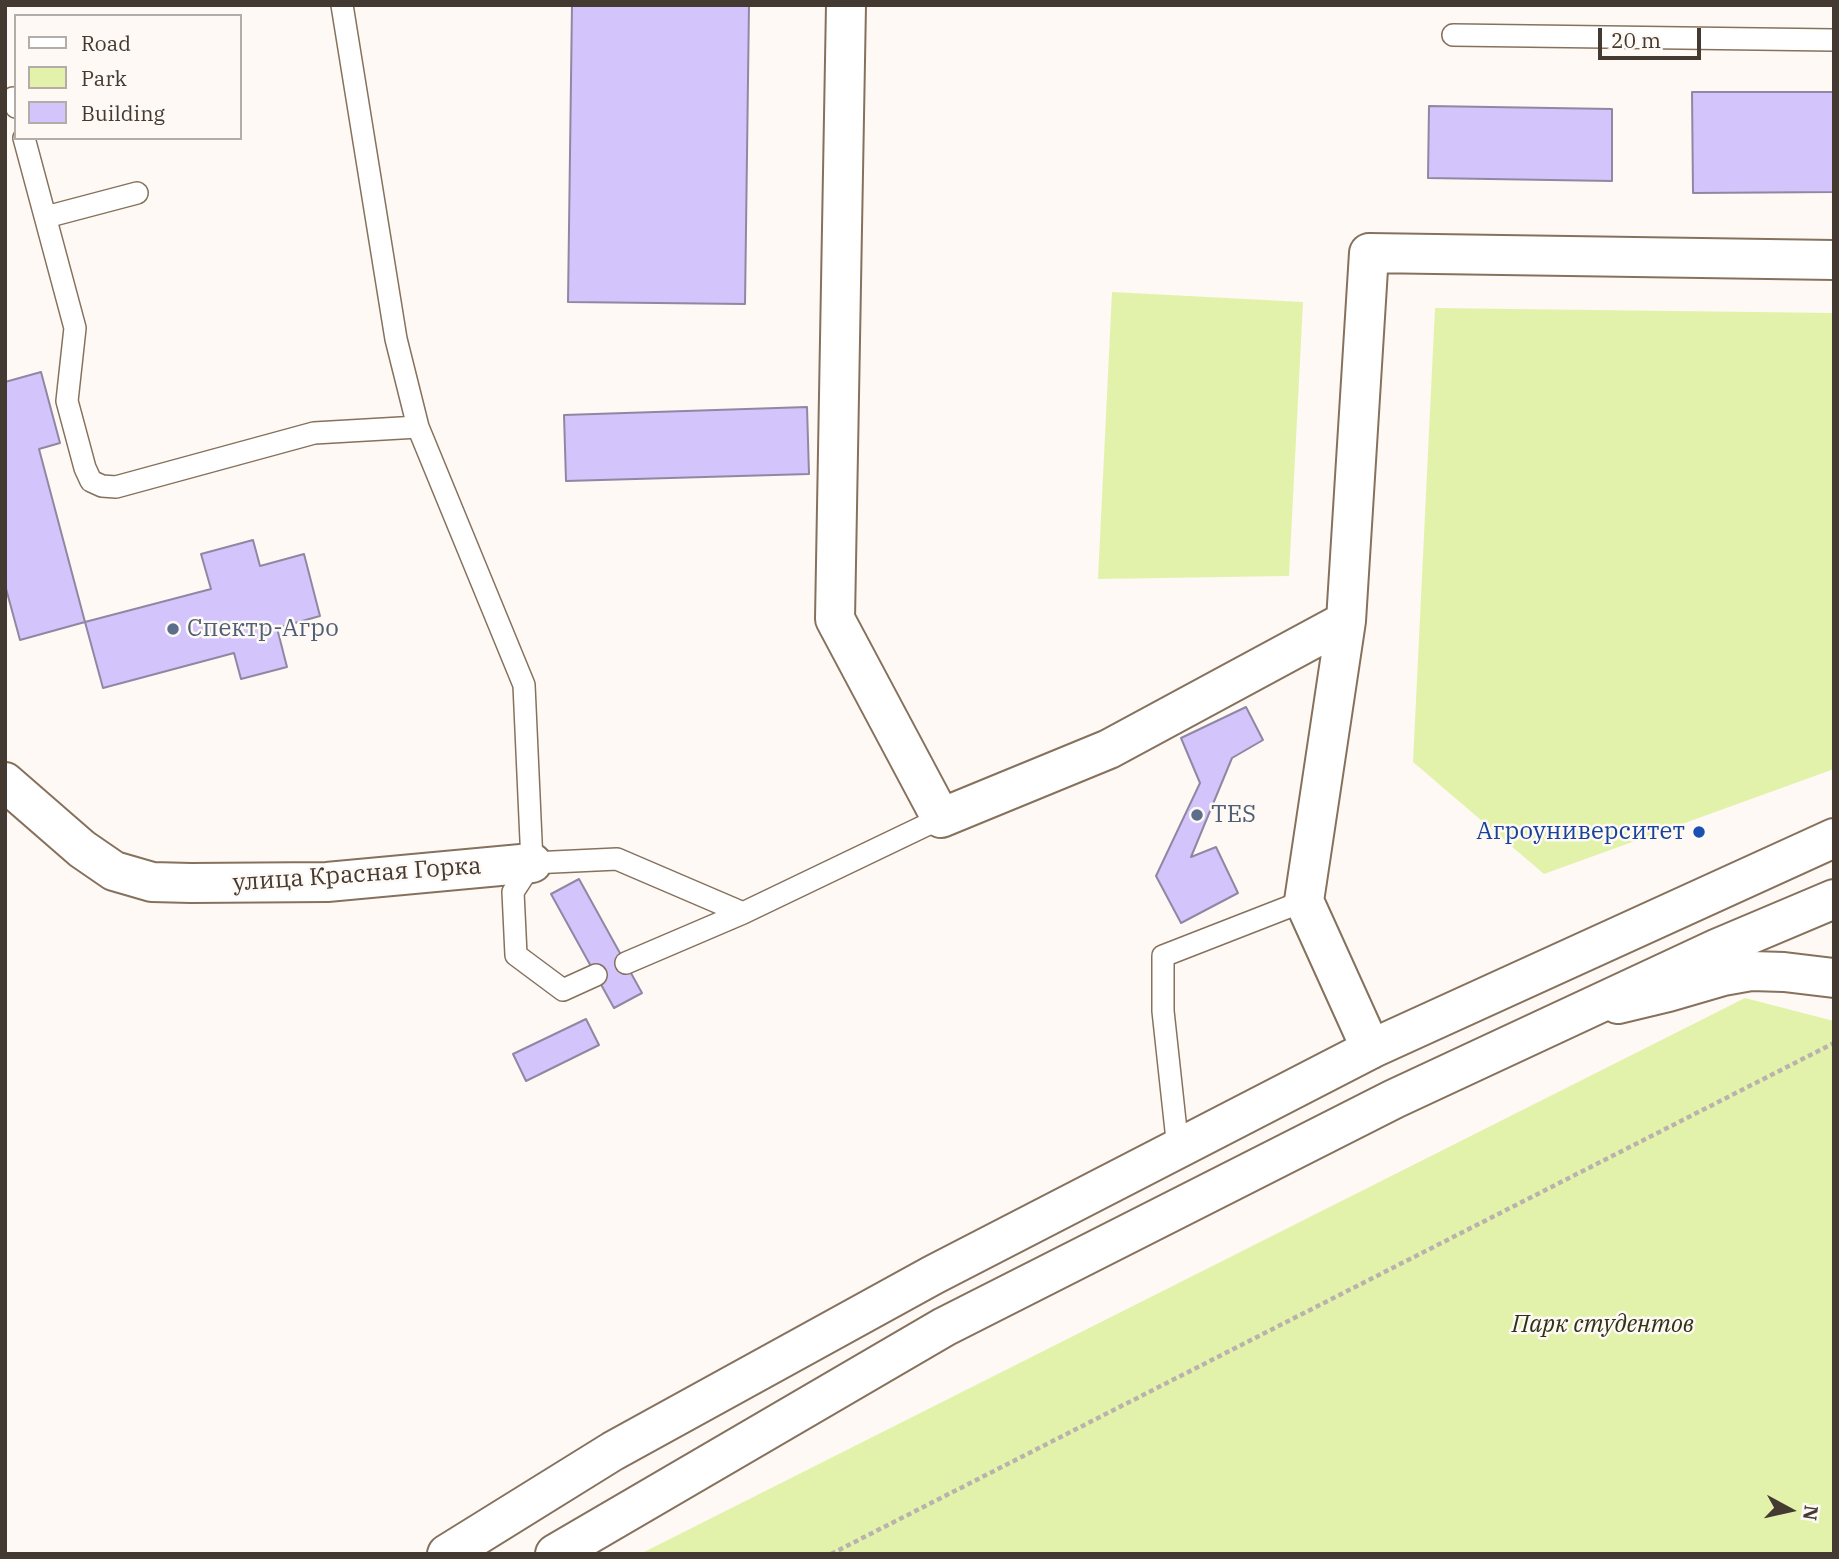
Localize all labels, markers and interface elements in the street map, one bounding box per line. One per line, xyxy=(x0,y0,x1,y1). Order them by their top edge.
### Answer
legend xyxy=(14,14,242,140)
scale bar xyxy=(1601,14,1704,58)
text: 20 m xyxy=(1611,26,1661,54)
text: Road xyxy=(81,29,131,57)
text: Park xyxy=(81,64,127,92)
text: Building xyxy=(81,99,165,127)
place label: Спектр-Агро xyxy=(187,615,339,643)
marker: Спектр-Агро xyxy=(165,621,181,637)
place label: TES xyxy=(1211,801,1256,829)
marker: TES xyxy=(1189,807,1205,823)
place label: Агроуниверситет xyxy=(1476,818,1685,846)
marker: Агроуниверситет xyxy=(1691,824,1707,840)
street label: улица Красная Горка xyxy=(232,852,482,898)
park label: Парк студентов xyxy=(1512,1311,1694,1339)
north arrow xyxy=(1755,1475,1825,1545)
text: N xyxy=(1798,1504,1824,1522)

